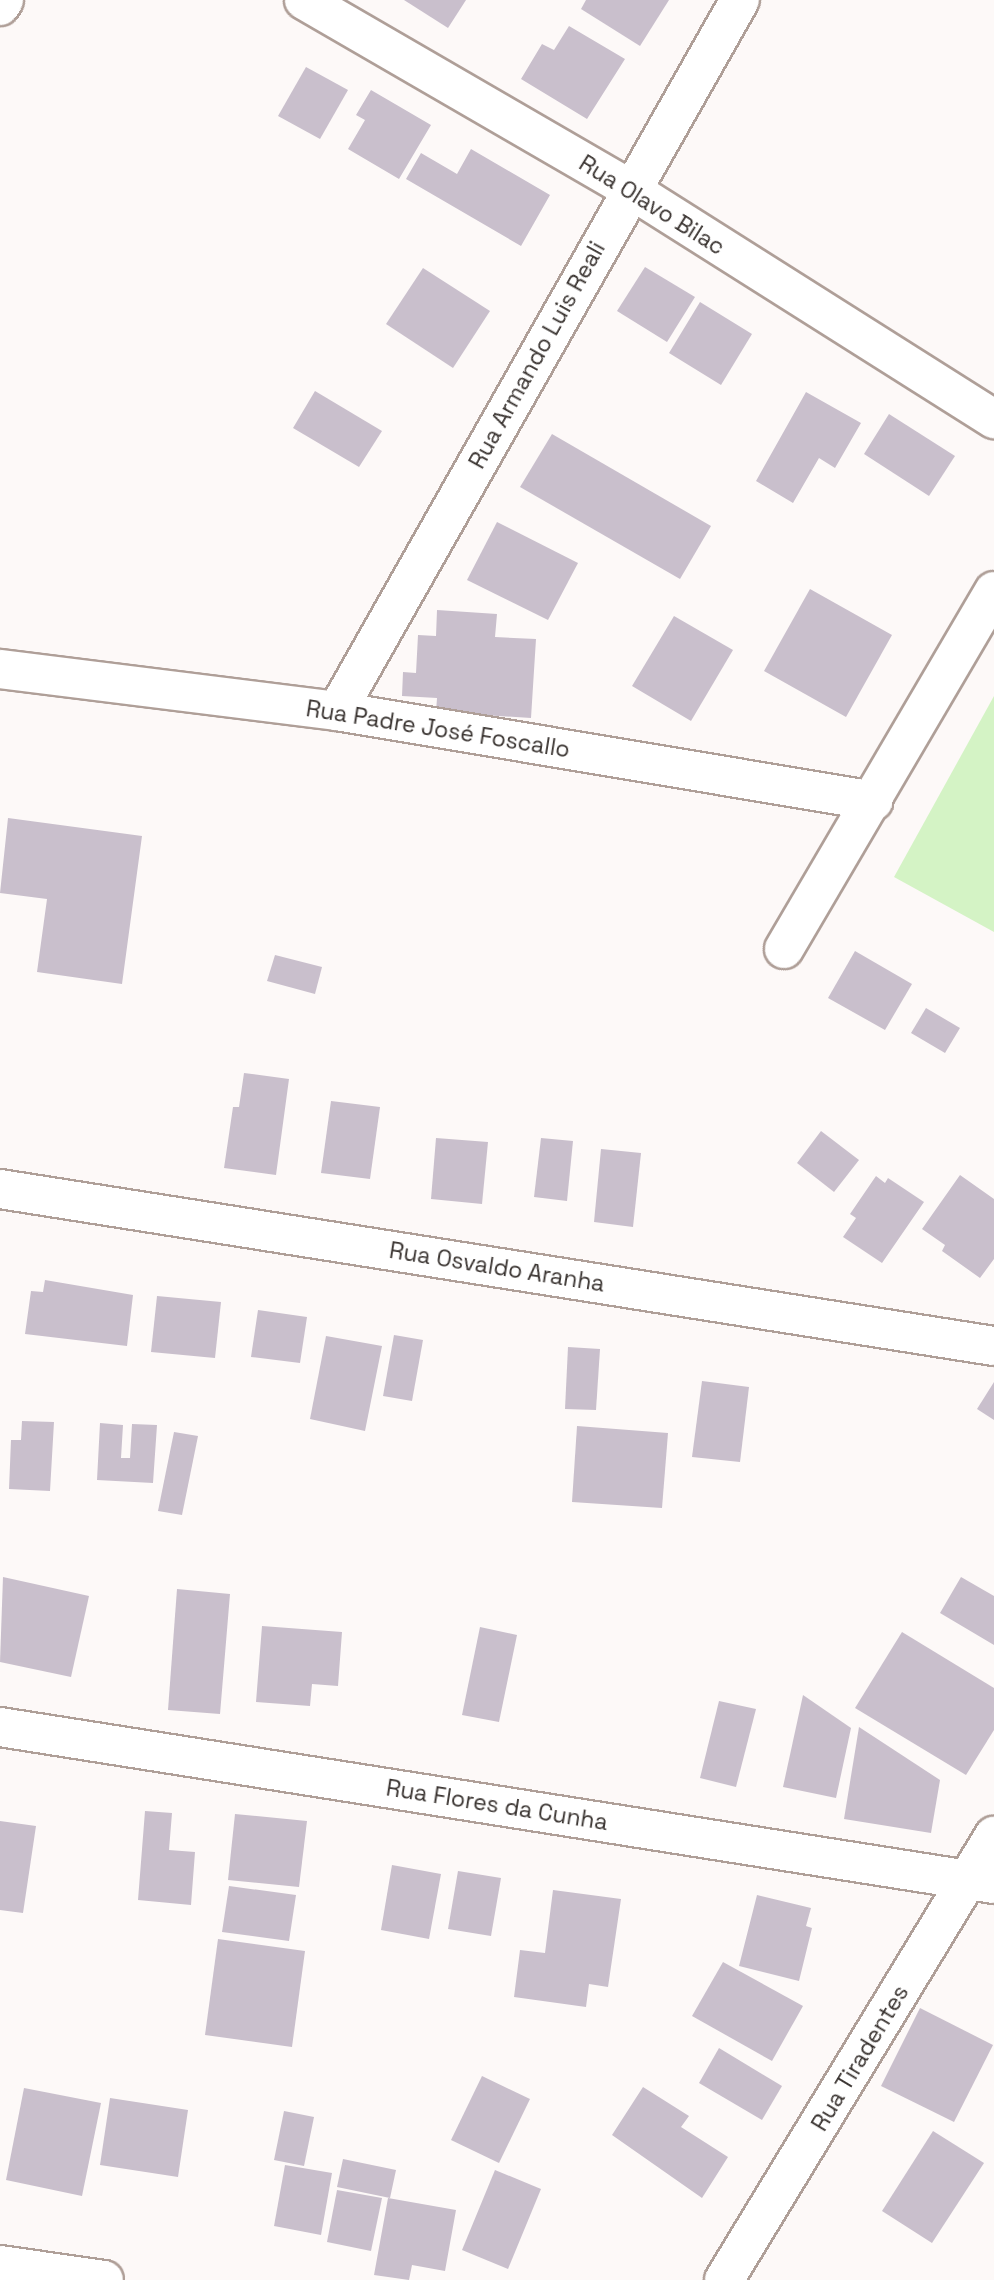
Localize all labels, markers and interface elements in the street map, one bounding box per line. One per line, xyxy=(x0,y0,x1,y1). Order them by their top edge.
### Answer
street label: Rua Olavo Bilac xyxy=(574,149,730,261)
street label: Rua Armando Luis Reali xyxy=(463,236,611,474)
street label: Rua Padre José Foscallo xyxy=(304,695,572,763)
street label: Rua Osvaldo Aranha xyxy=(387,1236,607,1298)
street label: Rua Flores da Cunha xyxy=(384,1774,610,1836)
street label: Rua Tiradentes xyxy=(805,1980,915,2136)

